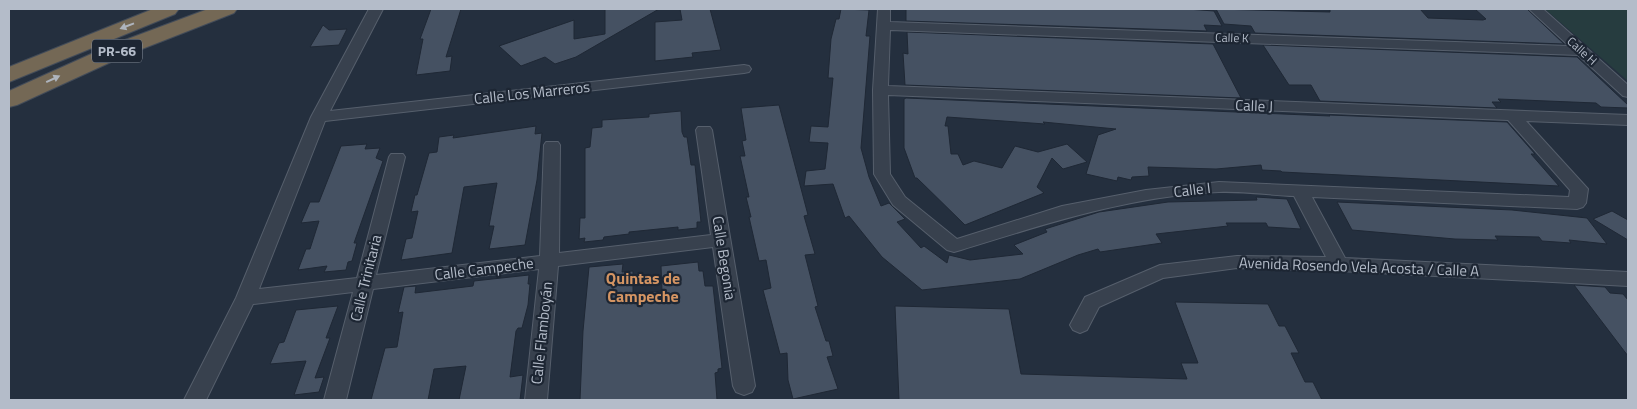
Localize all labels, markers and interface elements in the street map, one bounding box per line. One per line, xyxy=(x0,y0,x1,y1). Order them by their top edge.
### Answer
one-way arrow xyxy=(119,23,134,30)
street label: Calle K xyxy=(1215,27,1249,48)
street label: Calle H xyxy=(1563,32,1602,69)
road number: PR-66 xyxy=(92,40,142,62)
one-way arrow xyxy=(46,75,60,83)
street label: Calle Los Marreros xyxy=(473,75,591,110)
street label: Calle J xyxy=(1235,93,1273,118)
street label: Calle I xyxy=(1172,176,1212,203)
street label: Calle Begonia xyxy=(707,214,743,302)
street label: Calle Trinitaria xyxy=(344,232,388,324)
street label: Calle Campeche xyxy=(433,251,535,286)
street label: Avenida Rosendo Vela Acosta / Calle A xyxy=(1238,251,1480,282)
district label: Quintas de Campeche xyxy=(606,266,680,308)
street label: Calle Flamboyán xyxy=(525,280,558,385)

